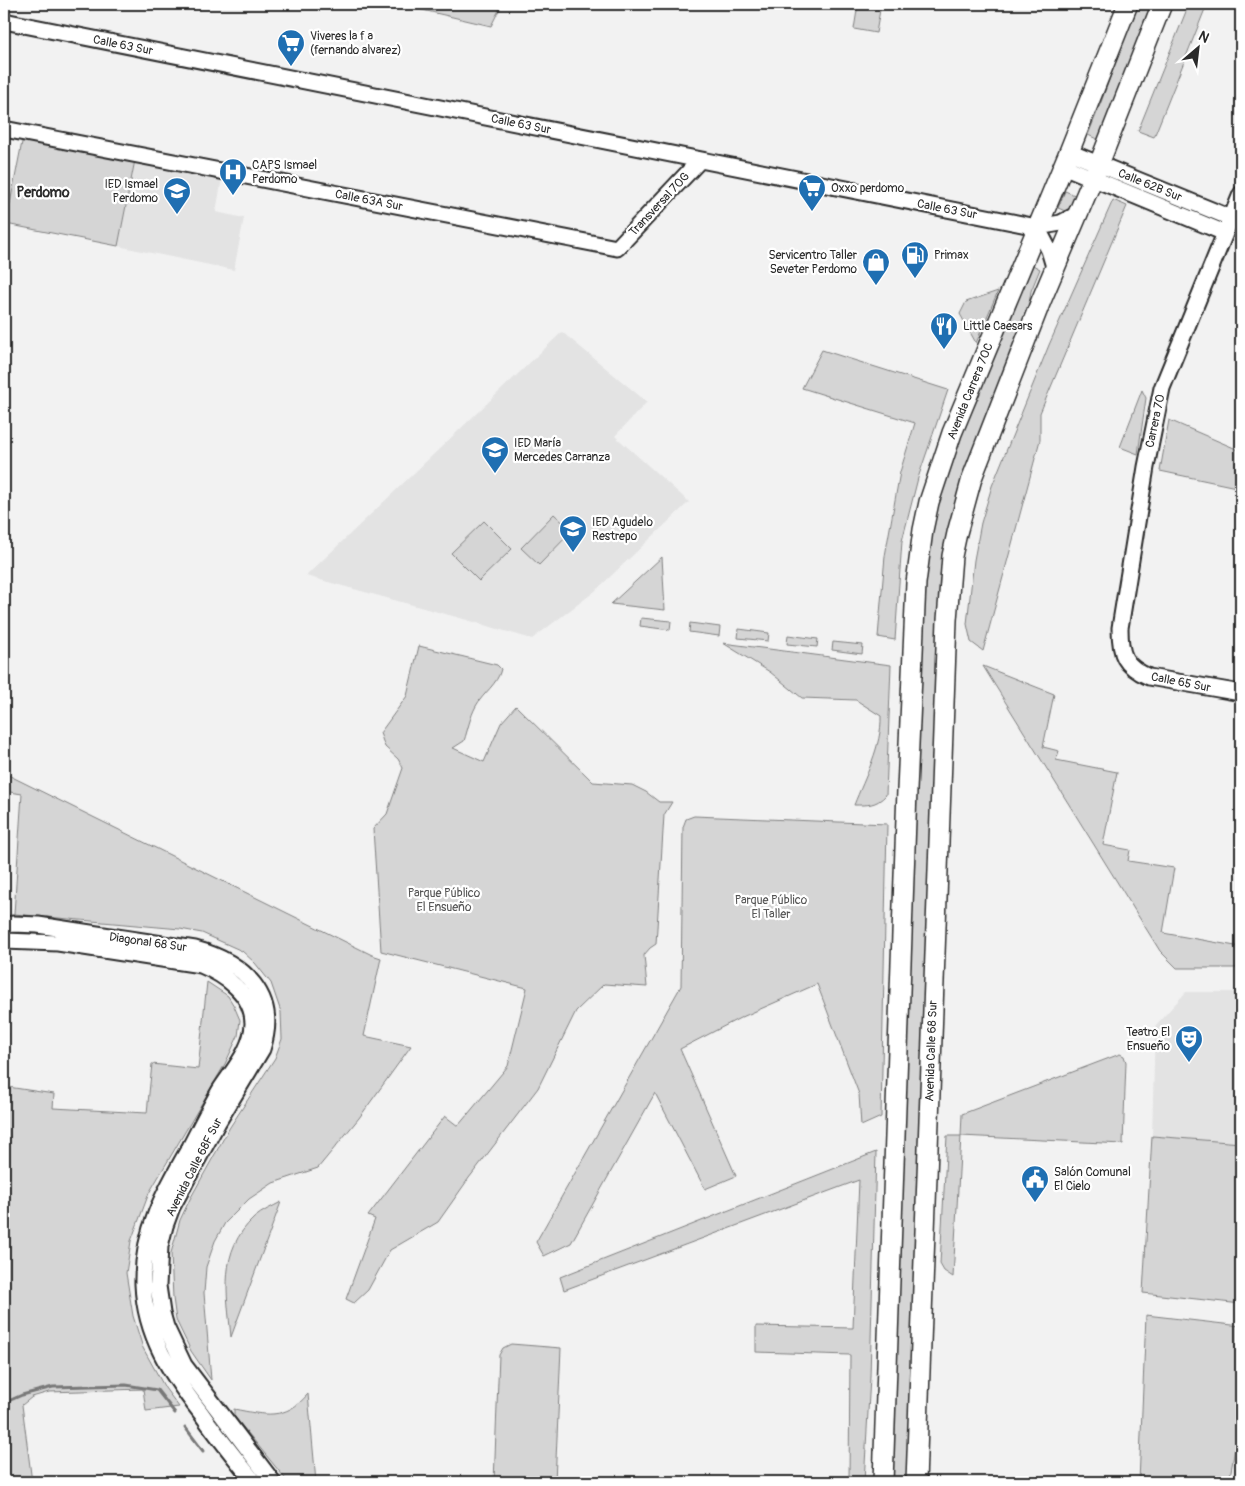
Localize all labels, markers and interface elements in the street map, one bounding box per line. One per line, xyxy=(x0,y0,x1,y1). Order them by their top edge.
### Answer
north arrow xyxy=(1172,22,1222,72)
text: N xyxy=(1196,27,1212,47)
supermarket icon: Viveres la f a (fernando alvarez) xyxy=(276,28,306,67)
place label: Viveres la f a (fernando alvarez) xyxy=(310,29,402,58)
street label: Calle 63 Sur xyxy=(92,32,155,59)
street label: Calle 63 Sur xyxy=(490,111,553,138)
hospital icon: CAPS Ismael Perdomo xyxy=(218,157,248,196)
place label: CAPS Ismael Perdomo xyxy=(252,158,317,187)
street label: Calle 62B Sur xyxy=(1116,166,1185,205)
street label: Transversal 70G xyxy=(626,169,693,240)
supermarket icon: Oxxo perdomo xyxy=(797,173,827,212)
school or university icon: IED Ismael Perdomo xyxy=(162,176,192,215)
place label: IED Ismael Perdomo xyxy=(104,177,159,206)
place label: Oxxo perdomo xyxy=(831,181,905,196)
district label: Perdomo xyxy=(17,184,70,201)
street label: Calle 63A Sur xyxy=(334,187,405,215)
street label: Calle 63 Sur xyxy=(916,196,979,223)
fuel station icon: Primax xyxy=(900,240,930,279)
shop icon: Servicentro Taller Seveter Perdomo xyxy=(861,247,891,286)
place label: Servicentro Taller Seveter Perdomo xyxy=(768,248,858,277)
place label: Primax xyxy=(934,248,969,263)
restaurant icon: Little Caesars xyxy=(929,311,959,350)
place label: Little Caesars xyxy=(963,319,1033,334)
street label: Avenida Carrera 70C xyxy=(944,341,997,442)
street label: Carrera 70 xyxy=(1143,393,1168,449)
school or university icon: IED María Mercedes Carranza xyxy=(480,435,510,474)
place label: IED María Mercedes Carranza xyxy=(514,436,611,465)
school or university icon: IED Agudelo Restrepo xyxy=(558,514,588,553)
place label: IED Agudelo Restrepo xyxy=(592,515,653,544)
street label: Calle 65 Sur xyxy=(1150,669,1213,696)
park label: Parque Público El Ensueño xyxy=(408,886,481,915)
park label: Parque Público El Taller xyxy=(735,893,808,922)
street label: Diagonal 68 Sur xyxy=(108,930,188,955)
street label: Avenida Calle 68 Sur xyxy=(922,999,941,1102)
theatre icon: Teatro El Ensueño xyxy=(1174,1024,1204,1063)
place label: Teatro El Ensueño xyxy=(1126,1025,1171,1054)
street label: Avenida Calle 68F Sur xyxy=(163,1115,226,1219)
public building icon: Salón Comunal El Cielo xyxy=(1020,1164,1050,1203)
place label: Salón Comunal El Cielo xyxy=(1054,1165,1131,1194)

